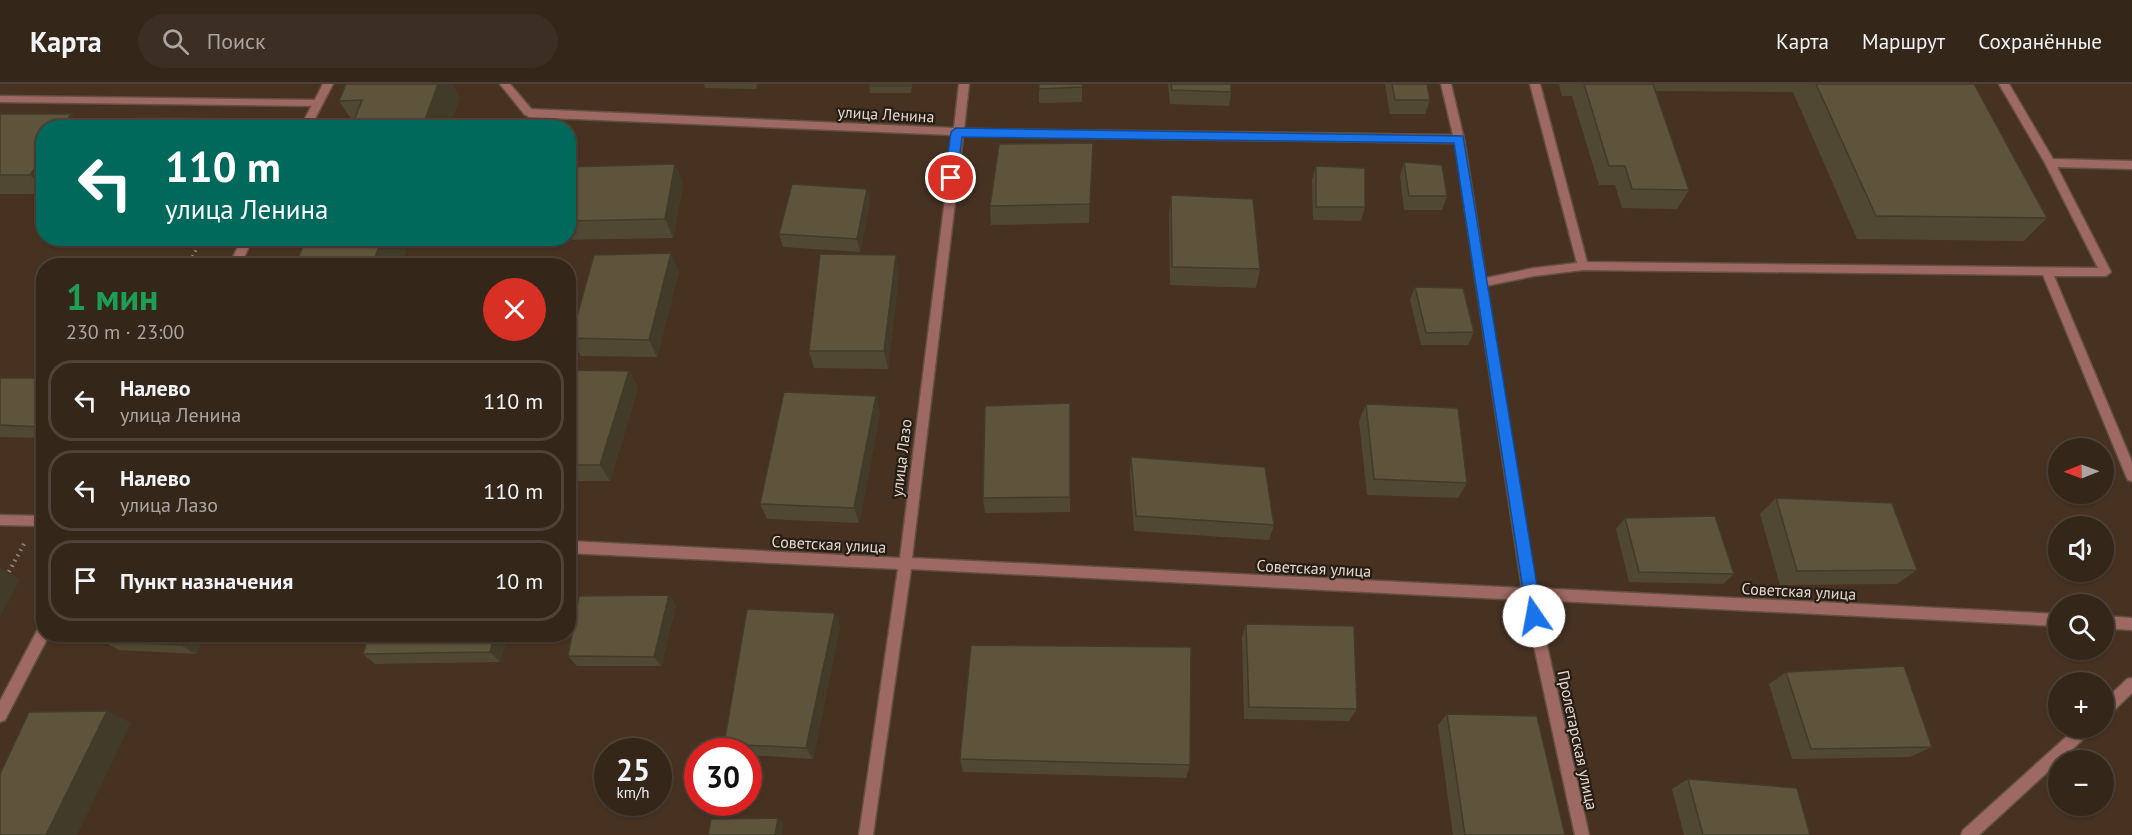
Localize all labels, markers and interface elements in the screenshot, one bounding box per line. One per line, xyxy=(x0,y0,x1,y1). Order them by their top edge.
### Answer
search box xyxy=(138,14,558,68)
text: Карта xyxy=(30,23,102,60)
icon: search xyxy=(159,25,192,58)
text: Поиск xyxy=(207,27,266,55)
text: Карта xyxy=(1776,28,1829,55)
text: Маршрут xyxy=(1862,28,1945,55)
text: Сохранённые xyxy=(1978,28,2102,55)
street label: улица Ленина xyxy=(837,101,935,127)
text: 110 m xyxy=(165,139,281,194)
icon: left xyxy=(66,144,144,222)
pin xyxy=(925,152,976,203)
icon: arrive xyxy=(934,161,967,194)
text: улица Ленина xyxy=(165,192,329,226)
text: 1 мин xyxy=(66,273,158,320)
button: close xyxy=(483,278,546,341)
text: 230 m · 23:00 xyxy=(66,319,184,345)
text: Налево xyxy=(120,374,191,402)
icon: left xyxy=(69,384,102,417)
text: 110 m xyxy=(483,387,543,415)
text: улица Ленина xyxy=(120,402,241,428)
street label: улица Лазо xyxy=(886,418,916,498)
north arrow xyxy=(2048,438,2114,504)
map controls xyxy=(2048,438,2114,816)
text: Налево xyxy=(120,464,191,492)
icon: left xyxy=(69,474,102,507)
text: 110 m xyxy=(483,477,543,505)
text: улица Лазо xyxy=(120,492,218,518)
button: sound xyxy=(2048,516,2114,582)
street label: Советская улица xyxy=(771,531,887,557)
street label: Советская улица xyxy=(1256,555,1372,581)
icon: arrive xyxy=(69,564,102,597)
text: Пункт назначения xyxy=(120,567,293,595)
text: 10 m xyxy=(495,567,543,595)
street label: Советская улица xyxy=(1741,578,1857,604)
position arrow xyxy=(1502,584,1566,648)
button: search xyxy=(2048,594,2114,660)
street label: Пролетарская улица xyxy=(1553,668,1603,812)
button: + xyxy=(2048,672,2114,738)
speed limit sign: 30 xyxy=(684,738,762,816)
text: 25 xyxy=(616,750,650,789)
button: − xyxy=(2048,750,2114,816)
text: km/h xyxy=(617,783,649,802)

